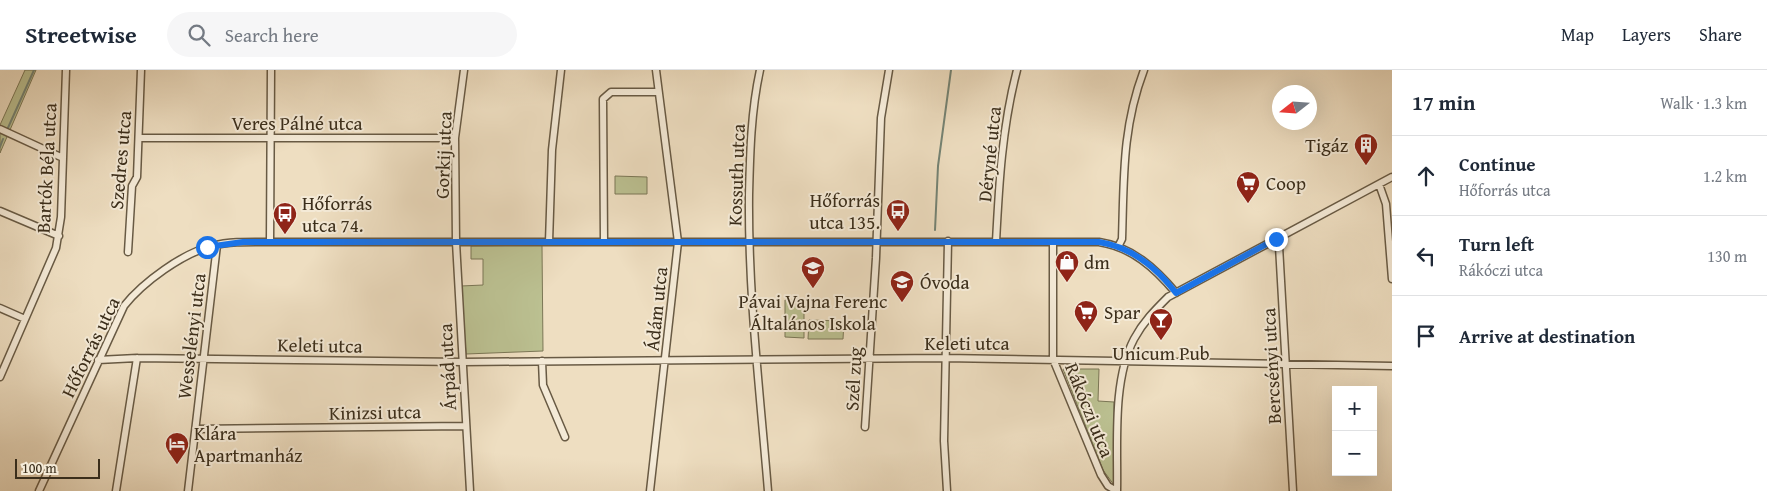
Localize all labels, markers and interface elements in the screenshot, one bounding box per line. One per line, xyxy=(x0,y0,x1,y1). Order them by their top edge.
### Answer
search box xyxy=(167,12,517,57)
text: Streetwise xyxy=(25,17,137,52)
icon: search xyxy=(185,21,213,49)
text: Search here xyxy=(225,21,319,49)
text: Map xyxy=(1561,21,1594,48)
text: Layers xyxy=(1622,21,1671,48)
text: Share xyxy=(1699,21,1742,48)
north arrow xyxy=(1272,85,1317,130)
text: 17 min xyxy=(1412,87,1475,118)
text: Walk · 1.3 km xyxy=(1660,91,1747,115)
street label: Bartók Béla utca xyxy=(29,102,63,234)
street label: Déryné utca xyxy=(970,105,1008,203)
street label: Szedres utca xyxy=(102,109,138,211)
street label: Veres Pálné utca xyxy=(231,109,363,137)
street label: Gorkij utca xyxy=(427,111,459,199)
street label: Kossuth utca xyxy=(720,123,752,227)
place label: Tigáz xyxy=(1305,131,1348,159)
building icon: Tigáz xyxy=(1353,132,1379,166)
text: Continue xyxy=(1459,150,1536,178)
icon: ahead xyxy=(1412,162,1440,190)
text: 1.2 km xyxy=(1703,164,1747,188)
place label: Coop xyxy=(1266,169,1306,197)
supermarket icon: Coop xyxy=(1235,170,1261,204)
text: Hőforrás utca xyxy=(1459,178,1551,202)
place label: Hőforrás utca 135. xyxy=(809,186,880,236)
place label: Hőforrás utca 74. xyxy=(302,189,372,239)
bus stop icon: Hőforrás utca 135. xyxy=(885,198,911,232)
bus stop icon: Hőforrás utca 74. xyxy=(272,201,298,235)
route end xyxy=(1265,228,1288,251)
text: Turn left xyxy=(1459,230,1534,258)
route start xyxy=(196,236,219,259)
icon: left xyxy=(1412,242,1440,270)
text: 130 m xyxy=(1707,244,1747,268)
place label: dm xyxy=(1084,248,1110,276)
shop icon: dm xyxy=(1054,249,1080,283)
school or university icon: Pávai Vajna Ferenc Általános Iskola xyxy=(800,255,826,289)
text: Rákóczi utca xyxy=(1459,258,1543,282)
street label: Ádám utca xyxy=(638,265,674,353)
place label: Óvoda xyxy=(920,268,969,296)
school or university icon: Óvoda xyxy=(889,269,915,303)
street label: Wesselényi utca xyxy=(169,271,213,401)
place label: Pávai Vajna Ferenc Általános Iskola xyxy=(738,287,888,337)
street label: Hőforrás utca xyxy=(54,292,126,402)
place label: Spar xyxy=(1104,298,1141,326)
supermarket icon: Spar xyxy=(1073,299,1099,333)
bar icon: Unicum Pub xyxy=(1148,307,1174,341)
street label: Bercsényi utca xyxy=(1254,307,1288,425)
icon: arrive xyxy=(1412,322,1440,350)
text: Arrive at destination xyxy=(1459,322,1635,350)
street label: Árpád utca xyxy=(431,323,463,411)
street label: Keleti utca xyxy=(924,329,1010,357)
street label: Keleti utca xyxy=(277,330,363,360)
place label: Unicum Pub xyxy=(1112,339,1210,367)
street label: Szél zug xyxy=(837,346,869,412)
street label: Rákóczi utca xyxy=(1058,358,1122,462)
map controls xyxy=(1332,386,1377,476)
button: + xyxy=(1332,386,1377,431)
street label: Kinizsi utca xyxy=(329,397,421,427)
place label: Klára Apartmanház xyxy=(194,419,302,469)
hotel icon: Klára Apartmanház xyxy=(164,431,190,465)
button: − xyxy=(1332,431,1377,476)
scale bar xyxy=(15,456,100,479)
text: 100 m xyxy=(22,458,57,478)

